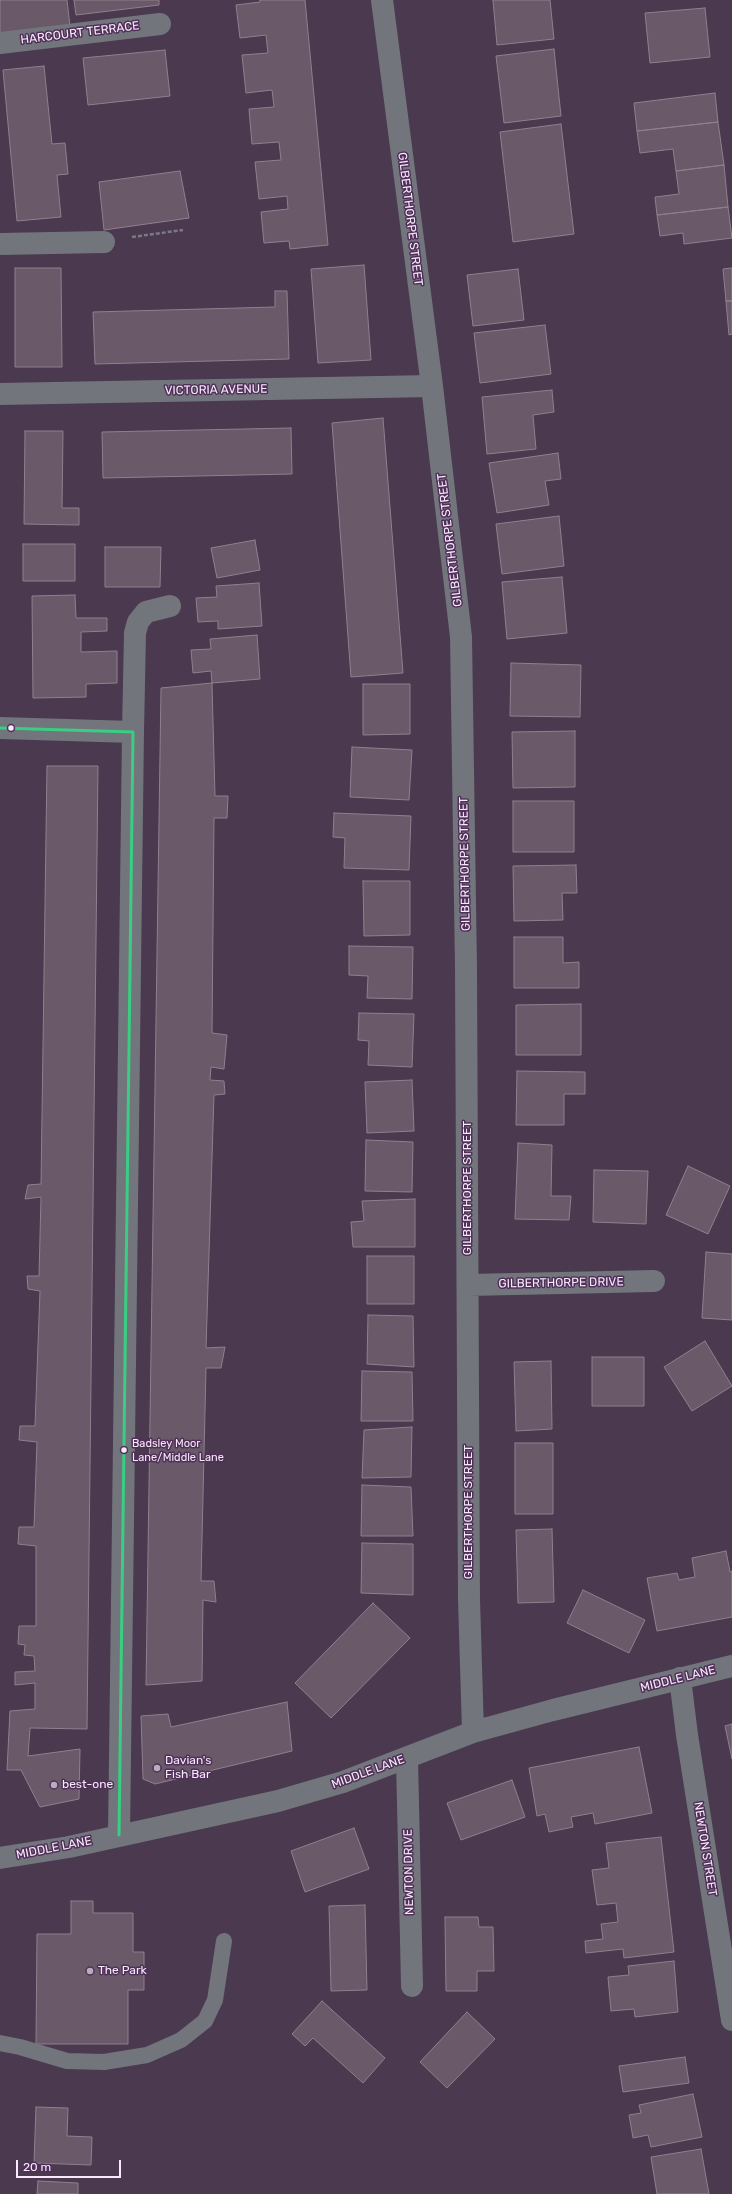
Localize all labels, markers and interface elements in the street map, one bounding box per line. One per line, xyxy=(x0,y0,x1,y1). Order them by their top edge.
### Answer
street label: HARCOURT TERRACE xyxy=(20,19,140,47)
street label: GILBERTHORPE STREET xyxy=(395,151,425,287)
street label: VICTORIA AVENUE xyxy=(165,382,267,398)
street label: GILBERTHORPE STREET xyxy=(435,472,465,608)
unlabelled marker xyxy=(6,723,16,733)
street label: GILBERTHORPE STREET xyxy=(457,797,473,931)
street label: GILBERTHORPE STREET xyxy=(461,1121,475,1255)
street label: GILBERTHORPE DRIVE xyxy=(498,1275,624,1291)
place label: Badsley Moor Lane/Middle Lane xyxy=(132,1437,224,1463)
marker: Badsley Moor Lane/Middle Lane xyxy=(119,1445,129,1455)
street label: GILBERTHORPE STREET xyxy=(462,1445,476,1579)
street label: MIDDLE LANE xyxy=(639,1663,717,1695)
street label: MIDDLE LANE xyxy=(329,1752,407,1792)
place label: Davian's Fish Bar xyxy=(165,1754,211,1782)
marker: Davian's Fish Bar xyxy=(152,1763,162,1773)
place label: best-one xyxy=(62,1778,113,1792)
marker: best-one xyxy=(49,1780,59,1790)
street label: NEWTON STREET xyxy=(690,1801,720,1897)
street label: NEWTON DRIVE xyxy=(401,1829,417,1915)
street label: MIDDLE LANE xyxy=(15,1834,93,1862)
place label: The Park xyxy=(98,1964,147,1978)
marker: The Park xyxy=(85,1966,95,1976)
scale bar xyxy=(18,2152,123,2178)
text: 20 m xyxy=(23,2160,51,2174)

